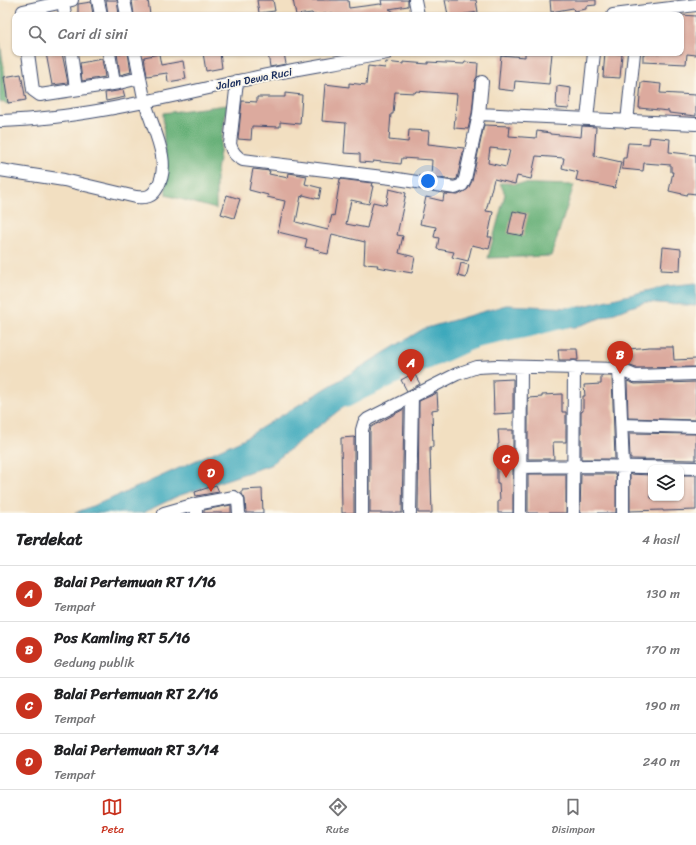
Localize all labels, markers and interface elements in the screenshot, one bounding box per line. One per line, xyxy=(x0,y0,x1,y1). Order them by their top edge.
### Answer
search box xyxy=(12,12,684,56)
text: Cari di sini xyxy=(58,21,128,47)
icon: search xyxy=(26,23,48,45)
street label: Jalan Dewa Ruci xyxy=(213,62,295,96)
your location xyxy=(418,171,438,191)
pin: B xyxy=(607,341,633,374)
pin: A xyxy=(398,349,424,382)
pin: C xyxy=(493,445,519,478)
pin: D xyxy=(198,459,224,492)
map controls xyxy=(648,465,684,501)
button: layers xyxy=(648,465,684,501)
text: Terdekat xyxy=(16,524,82,554)
text: 4 hasil xyxy=(642,528,680,551)
text: Balai Pertemuan RT 1/16 xyxy=(54,569,216,595)
text: A xyxy=(25,582,33,605)
text: 130 m xyxy=(646,582,680,605)
text: Tempat xyxy=(54,595,95,618)
text: Pos Kamling RT 5/16 xyxy=(54,625,190,651)
text: B xyxy=(25,638,33,661)
text: 170 m xyxy=(645,638,680,661)
text: Gedung publik xyxy=(54,651,135,674)
text: Balai Pertemuan RT 2/16 xyxy=(54,681,218,707)
text: C xyxy=(25,694,33,717)
text: 190 m xyxy=(645,694,680,717)
text: Tempat xyxy=(54,707,95,730)
text: Balai Pertemuan RT 3/14 xyxy=(54,737,219,763)
text: D xyxy=(25,750,33,773)
text: 240 m xyxy=(643,750,680,773)
text: Tempat xyxy=(54,763,95,786)
tab: Peta xyxy=(101,796,124,839)
tab: Rute xyxy=(326,796,349,839)
tab: Disimpan xyxy=(551,796,595,839)

